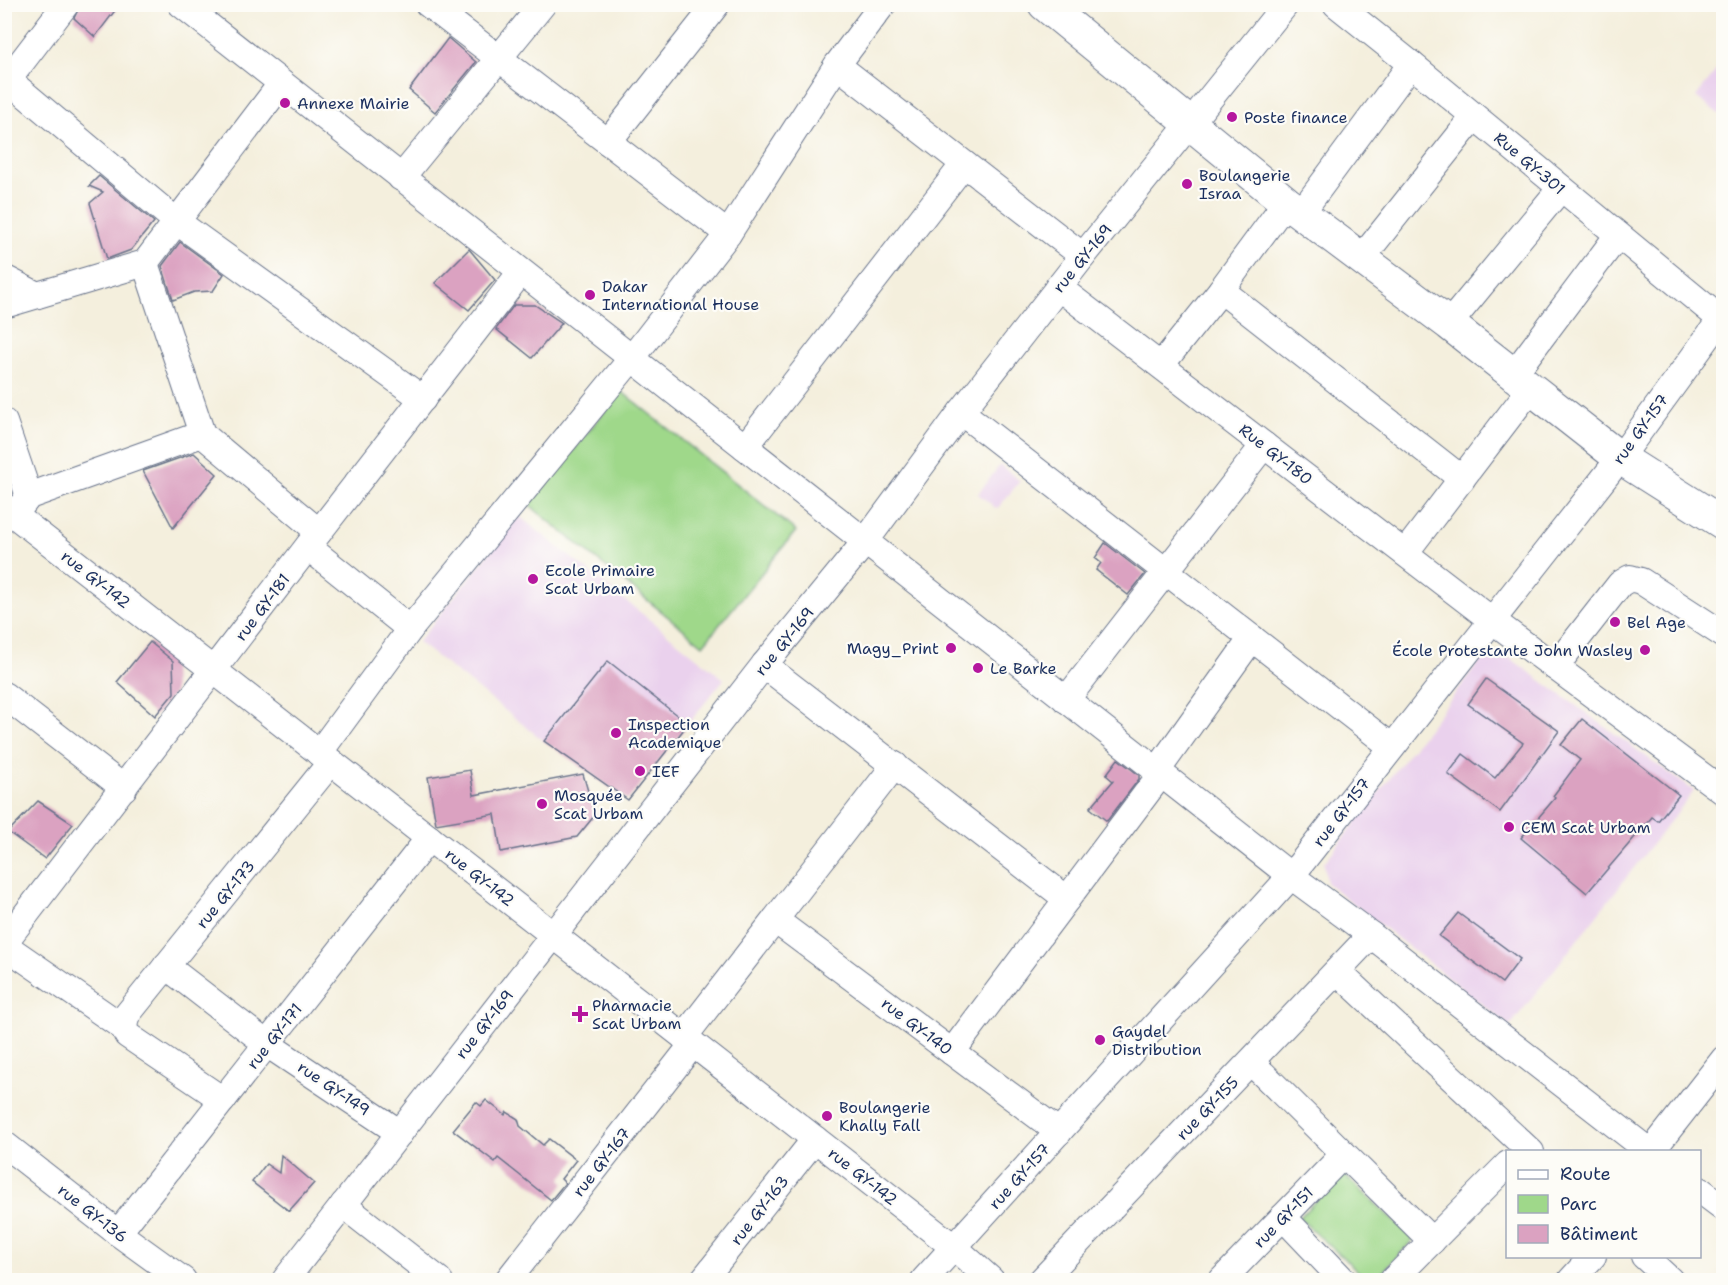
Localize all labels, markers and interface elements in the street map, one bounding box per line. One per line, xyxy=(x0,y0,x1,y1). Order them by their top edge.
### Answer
place label: Annexe Mairie xyxy=(297,93,410,114)
marker: Annexe Mairie xyxy=(278,96,292,110)
place label: Poste finance xyxy=(1244,107,1348,128)
marker: Poste finance xyxy=(1225,110,1239,124)
street label: Rue GY-301 xyxy=(1490,127,1570,199)
place label: Boulangerie Israa xyxy=(1199,165,1291,204)
marker: Boulangerie Israa xyxy=(1180,177,1194,191)
street label: rue GY-169 xyxy=(1048,220,1117,297)
place label: Dakar International House xyxy=(602,276,759,315)
marker: Dakar International House xyxy=(583,288,597,302)
street label: rue GY-157 xyxy=(1608,390,1673,469)
street label: Rue GY-180 xyxy=(1235,419,1317,490)
street label: rue GY-142 xyxy=(57,546,135,613)
place label: Ecole Primaire Scat Urbam xyxy=(545,560,655,599)
street label: rue GY-181 xyxy=(230,569,295,645)
marker: Ecole Primaire Scat Urbam xyxy=(526,572,540,586)
street label: rue GY-169 xyxy=(750,603,819,680)
place label: Bel Age xyxy=(1627,612,1686,633)
marker: Bel Age xyxy=(1608,615,1622,629)
place label: Magy_Print xyxy=(847,638,939,659)
place label: École Protestante John Wasley xyxy=(1392,640,1633,661)
marker: Magy_Print xyxy=(944,641,958,655)
marker: École Protestante John Wasley xyxy=(1638,643,1652,657)
place label: Le Barke xyxy=(990,658,1057,679)
marker: Le Barke xyxy=(971,661,985,675)
place label: Inspection Academique xyxy=(628,714,722,753)
marker: Inspection Academique xyxy=(609,726,623,740)
place label: IEF xyxy=(652,761,680,782)
marker: IEF xyxy=(633,764,647,778)
street label: rue GY-157 xyxy=(1308,773,1375,851)
place label: Mosquée Scat Urbam xyxy=(554,785,644,824)
marker: Mosquée Scat Urbam xyxy=(535,797,549,811)
place label: CEM Scat Urbam xyxy=(1521,817,1651,838)
marker: CEM Scat Urbam xyxy=(1502,820,1516,834)
street label: rue GY-142 xyxy=(441,844,519,911)
street label: rue GY-173 xyxy=(191,856,260,933)
street label: rue GY-169 xyxy=(451,985,518,1063)
street label: rue GY-140 xyxy=(877,993,956,1060)
place label: Pharmacie Scat Urbam xyxy=(592,995,682,1034)
street label: rue GY-171 xyxy=(242,999,307,1074)
marker: Pharmacie Scat Urbam xyxy=(573,1007,587,1021)
place label: Gaydel Distribution xyxy=(1112,1021,1202,1060)
marker: Gaydel Distribution xyxy=(1093,1033,1107,1047)
street label: rue GY-149 xyxy=(293,1056,374,1120)
street label: rue GY-155 xyxy=(1172,1072,1243,1145)
place label: Boulangerie Khally Fall xyxy=(839,1097,931,1136)
marker: Boulangerie Khally Fall xyxy=(820,1109,834,1123)
street label: rue GY-167 xyxy=(568,1123,635,1201)
street label: rue GY-157 xyxy=(984,1139,1055,1214)
street label: rue GY-142 xyxy=(824,1143,902,1210)
legend xyxy=(1506,1150,1701,1258)
text: Route xyxy=(1560,1162,1611,1186)
street label: rue GY-163 xyxy=(726,1171,793,1249)
street label: rue GY-136 xyxy=(53,1179,132,1247)
street label: rue GY-151 xyxy=(1249,1182,1318,1253)
text: Parc xyxy=(1560,1192,1597,1216)
text: Bâtiment xyxy=(1560,1222,1638,1246)

